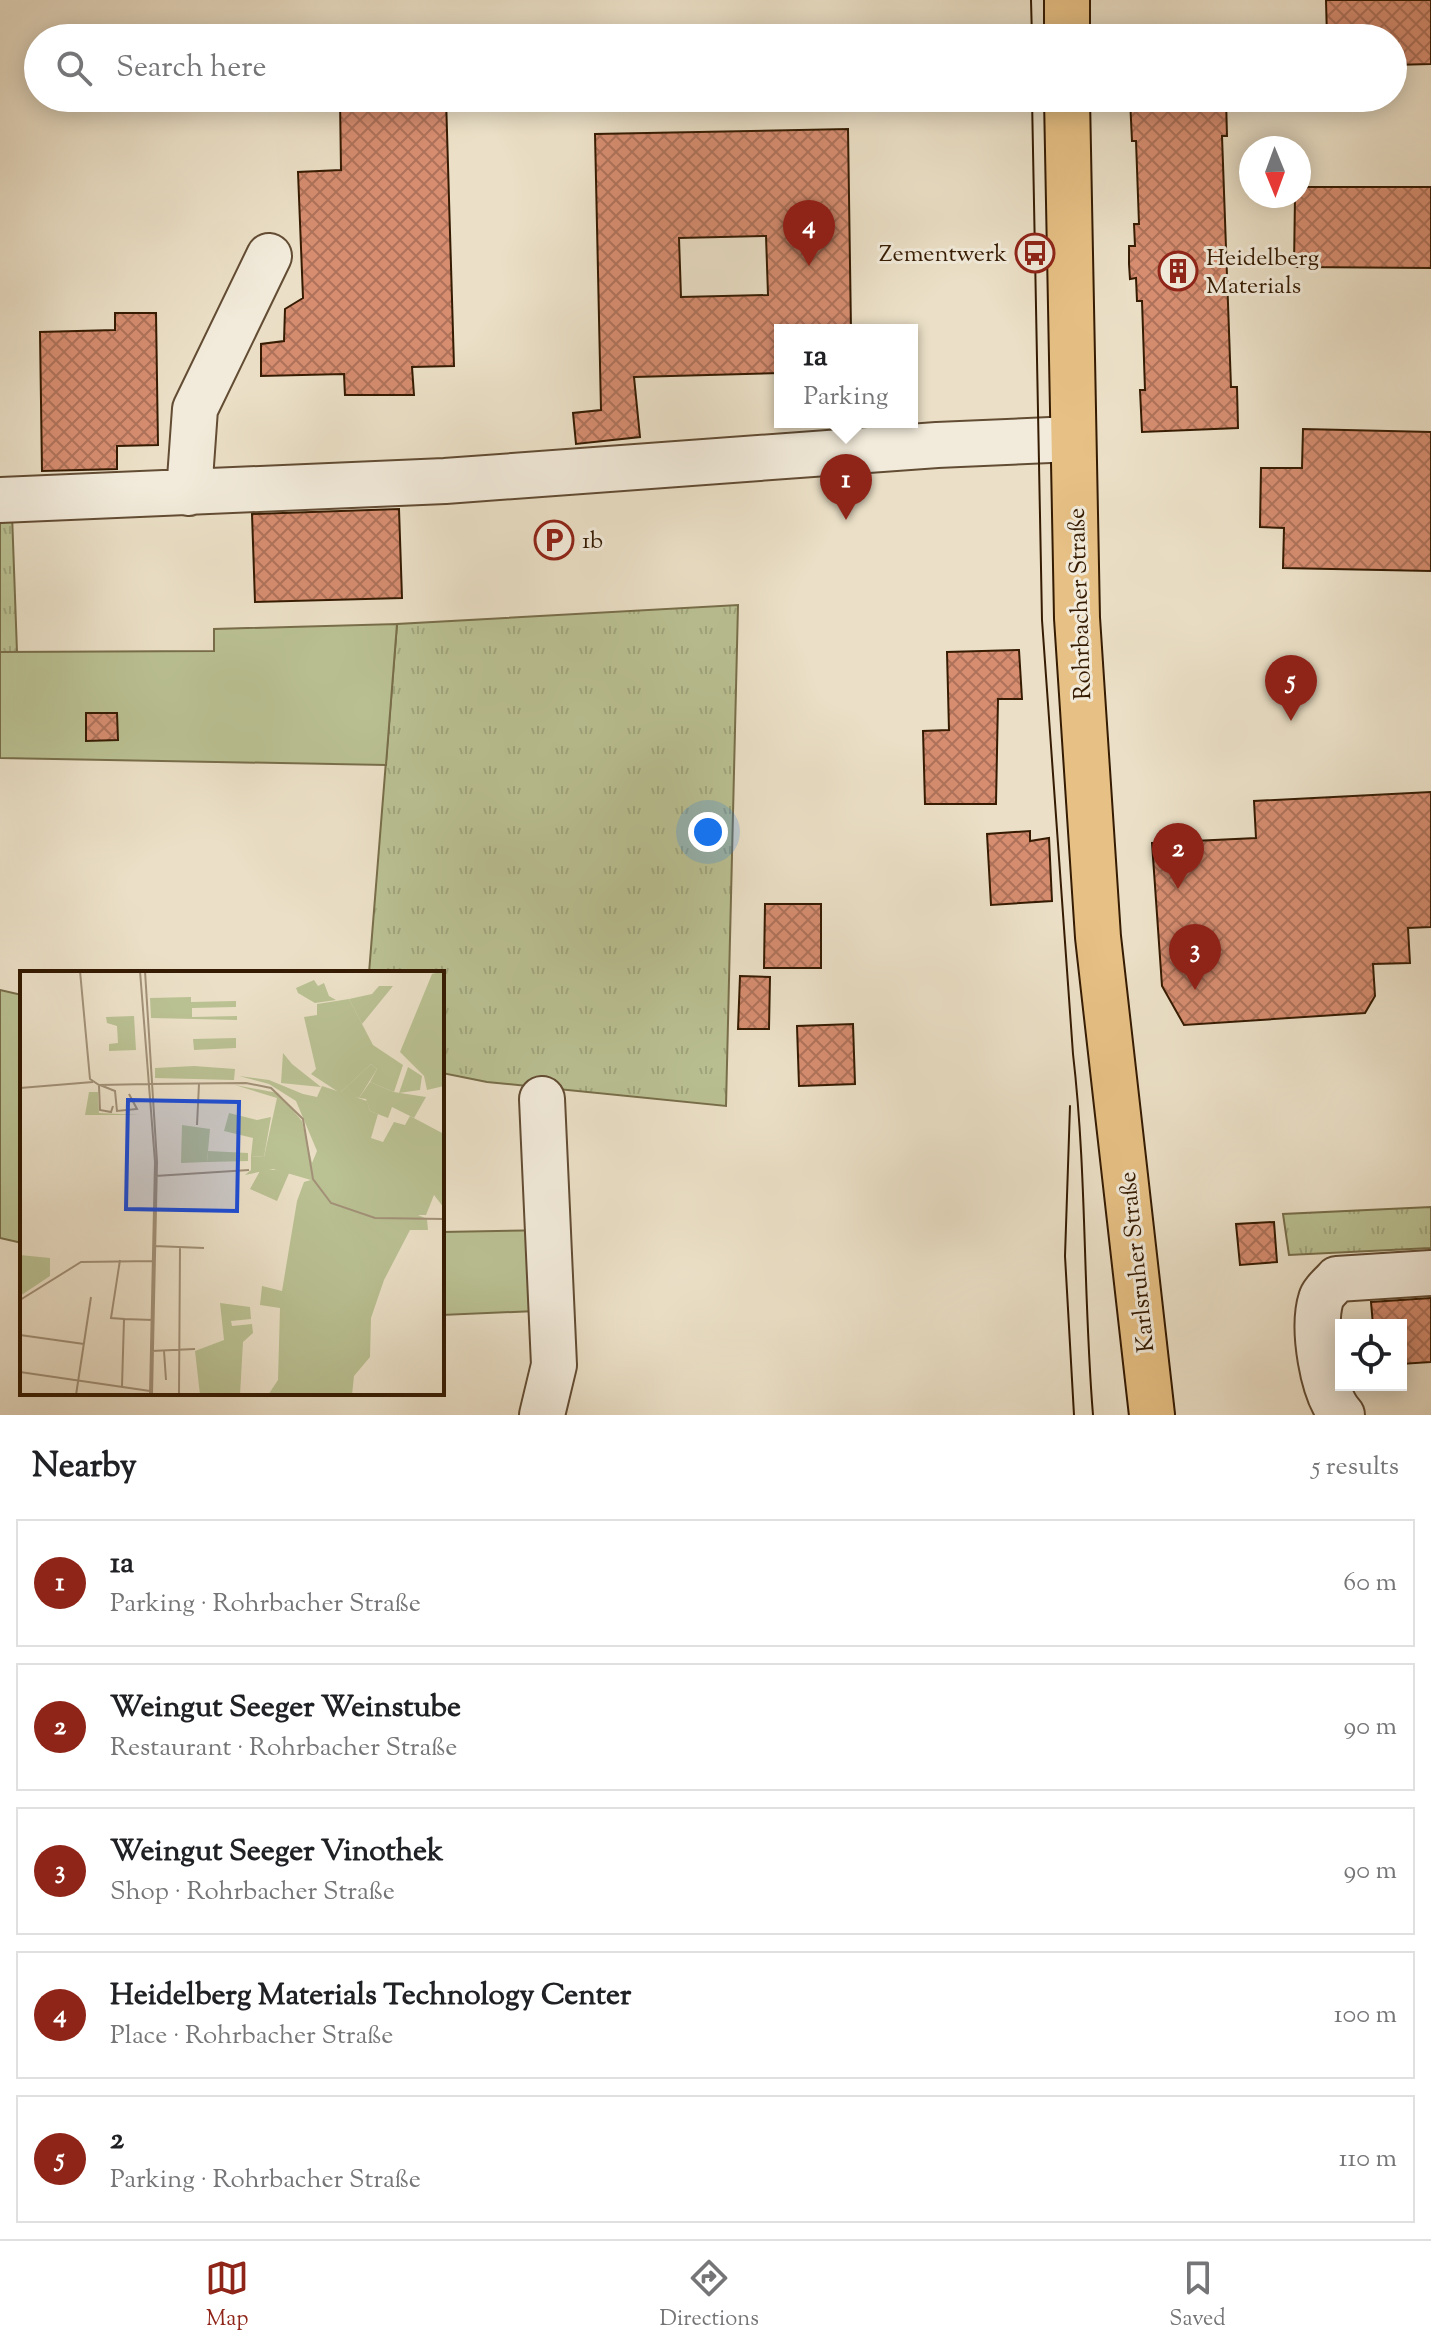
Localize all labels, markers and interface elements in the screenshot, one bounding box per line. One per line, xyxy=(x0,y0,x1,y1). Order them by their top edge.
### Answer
search box xyxy=(24,24,1407,112)
icon: search xyxy=(52,46,96,90)
text: Search here xyxy=(116,47,266,90)
north arrow xyxy=(1239,136,1311,208)
pin: 4 xyxy=(783,200,835,266)
bus stop icon: Zementwerk xyxy=(1014,232,1056,274)
place label: Zementwerk xyxy=(879,238,1007,272)
place label: Heidelberg Materials xyxy=(1206,242,1319,304)
building icon: Heidelberg Materials xyxy=(1157,250,1199,292)
popup xyxy=(774,324,918,428)
text: 1a xyxy=(804,336,828,379)
text: Parking xyxy=(804,379,888,416)
pin: 1 xyxy=(820,454,872,520)
street label: Rohrbacher Straße xyxy=(1061,507,1101,701)
parking icon: 1b xyxy=(533,519,575,561)
place label: 1b xyxy=(582,525,603,559)
pin: 5 xyxy=(1265,655,1317,721)
your location xyxy=(688,812,728,852)
pin: 2 xyxy=(1152,823,1204,889)
pin: 3 xyxy=(1169,924,1221,990)
inset map xyxy=(20,971,444,1395)
street label: Karlsruher Straße xyxy=(1112,1170,1164,1354)
map controls xyxy=(1335,1319,1407,1391)
button: locate xyxy=(1335,1319,1407,1391)
text: Nearby xyxy=(32,1443,137,1492)
text: 5 results xyxy=(1311,1449,1399,1486)
text: 1a xyxy=(110,1543,134,1586)
text: 1 xyxy=(56,1565,64,1602)
text: 60 m xyxy=(1343,1565,1397,1602)
text: Parking · Rohrbacher Straße xyxy=(110,1586,421,1623)
text: Weingut Seeger Weinstube xyxy=(110,1687,461,1730)
text: 2 xyxy=(54,1709,66,1746)
text: 90 m xyxy=(1344,1709,1397,1746)
text: Restaurant · Rohrbacher Straße xyxy=(110,1730,457,1767)
text: Weingut Seeger Vinothek xyxy=(110,1831,443,1874)
text: 3 xyxy=(55,1853,65,1890)
text: 90 m xyxy=(1344,1853,1397,1890)
text: Shop · Rohrbacher Straße xyxy=(110,1874,395,1911)
text: Heidelberg Materials Technology Center xyxy=(110,1975,631,2018)
text: 4 xyxy=(53,1997,67,2034)
text: 100 m xyxy=(1334,1997,1397,2034)
text: Place · Rohrbacher Straße xyxy=(110,2018,393,2055)
text: 2 xyxy=(110,2119,124,2162)
text: 5 xyxy=(56,2141,64,2178)
text: 110 m xyxy=(1339,2141,1397,2178)
text: Parking · Rohrbacher Straße xyxy=(110,2162,421,2199)
tab: Map xyxy=(205,2256,249,2336)
tab: Directions xyxy=(660,2256,759,2336)
tab: Saved xyxy=(1169,2256,1226,2336)

